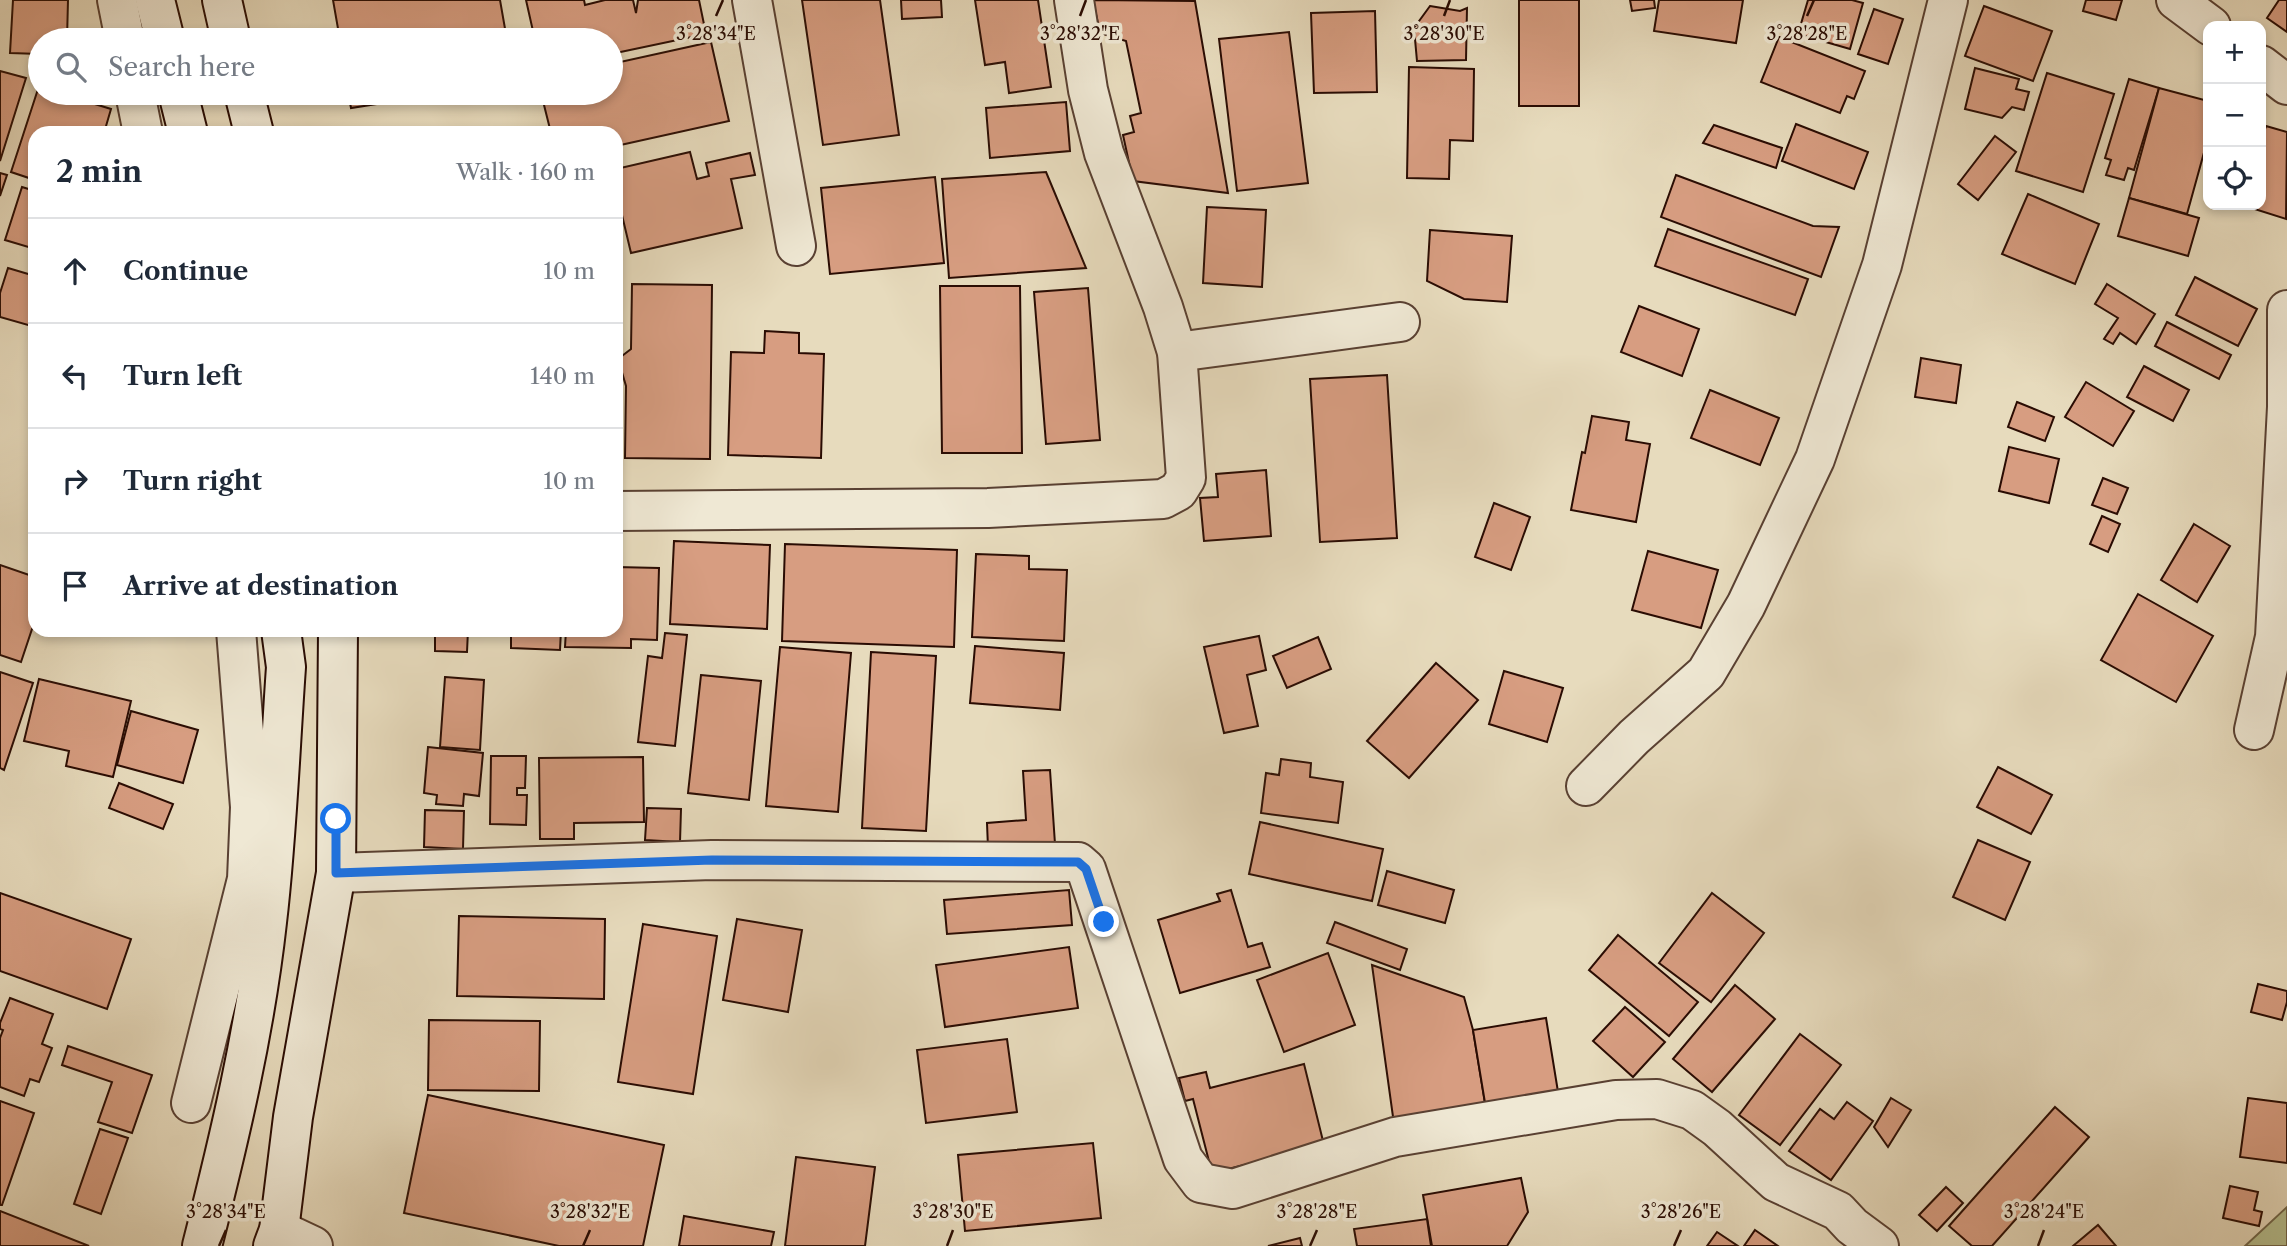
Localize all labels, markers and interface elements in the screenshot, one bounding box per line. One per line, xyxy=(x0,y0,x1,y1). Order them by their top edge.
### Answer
map controls xyxy=(2203,21,2266,210)
button: + xyxy=(2203,21,2266,84)
text: 3°28'34"E xyxy=(676,23,756,45)
text: 3°28'32"E xyxy=(1040,23,1120,45)
text: 3°28'30"E xyxy=(1403,23,1485,45)
text: 3°28'28"E xyxy=(1767,23,1847,45)
search box xyxy=(28,28,623,105)
icon: search xyxy=(52,48,90,86)
text: Search here xyxy=(108,51,255,83)
button: − xyxy=(2203,84,2266,147)
button: locate xyxy=(2203,147,2266,210)
text: 2 min xyxy=(56,153,142,190)
text: Walk · 160 m xyxy=(456,158,595,186)
icon: ahead xyxy=(56,252,94,290)
text: Continue xyxy=(123,255,248,287)
text: 10 m xyxy=(543,257,595,285)
icon: left xyxy=(56,357,94,395)
text: Turn left xyxy=(123,360,242,392)
text: 140 m xyxy=(530,362,595,390)
icon: right xyxy=(56,462,94,500)
text: Turn right xyxy=(123,465,262,497)
text: 10 m xyxy=(543,467,595,495)
icon: arrive xyxy=(56,567,94,605)
text: Arrive at destination xyxy=(123,570,398,602)
route start xyxy=(320,803,351,834)
route end xyxy=(1088,906,1119,937)
text: 3°28'34"E xyxy=(186,1201,266,1223)
text: 3°28'32"E xyxy=(550,1201,630,1223)
text: 3°28'30"E xyxy=(912,1201,994,1223)
text: 3°28'28"E xyxy=(1277,1201,1357,1223)
text: 3°28'26"E xyxy=(1641,1201,1721,1223)
text: 3°28'24"E xyxy=(2004,1201,2084,1223)

